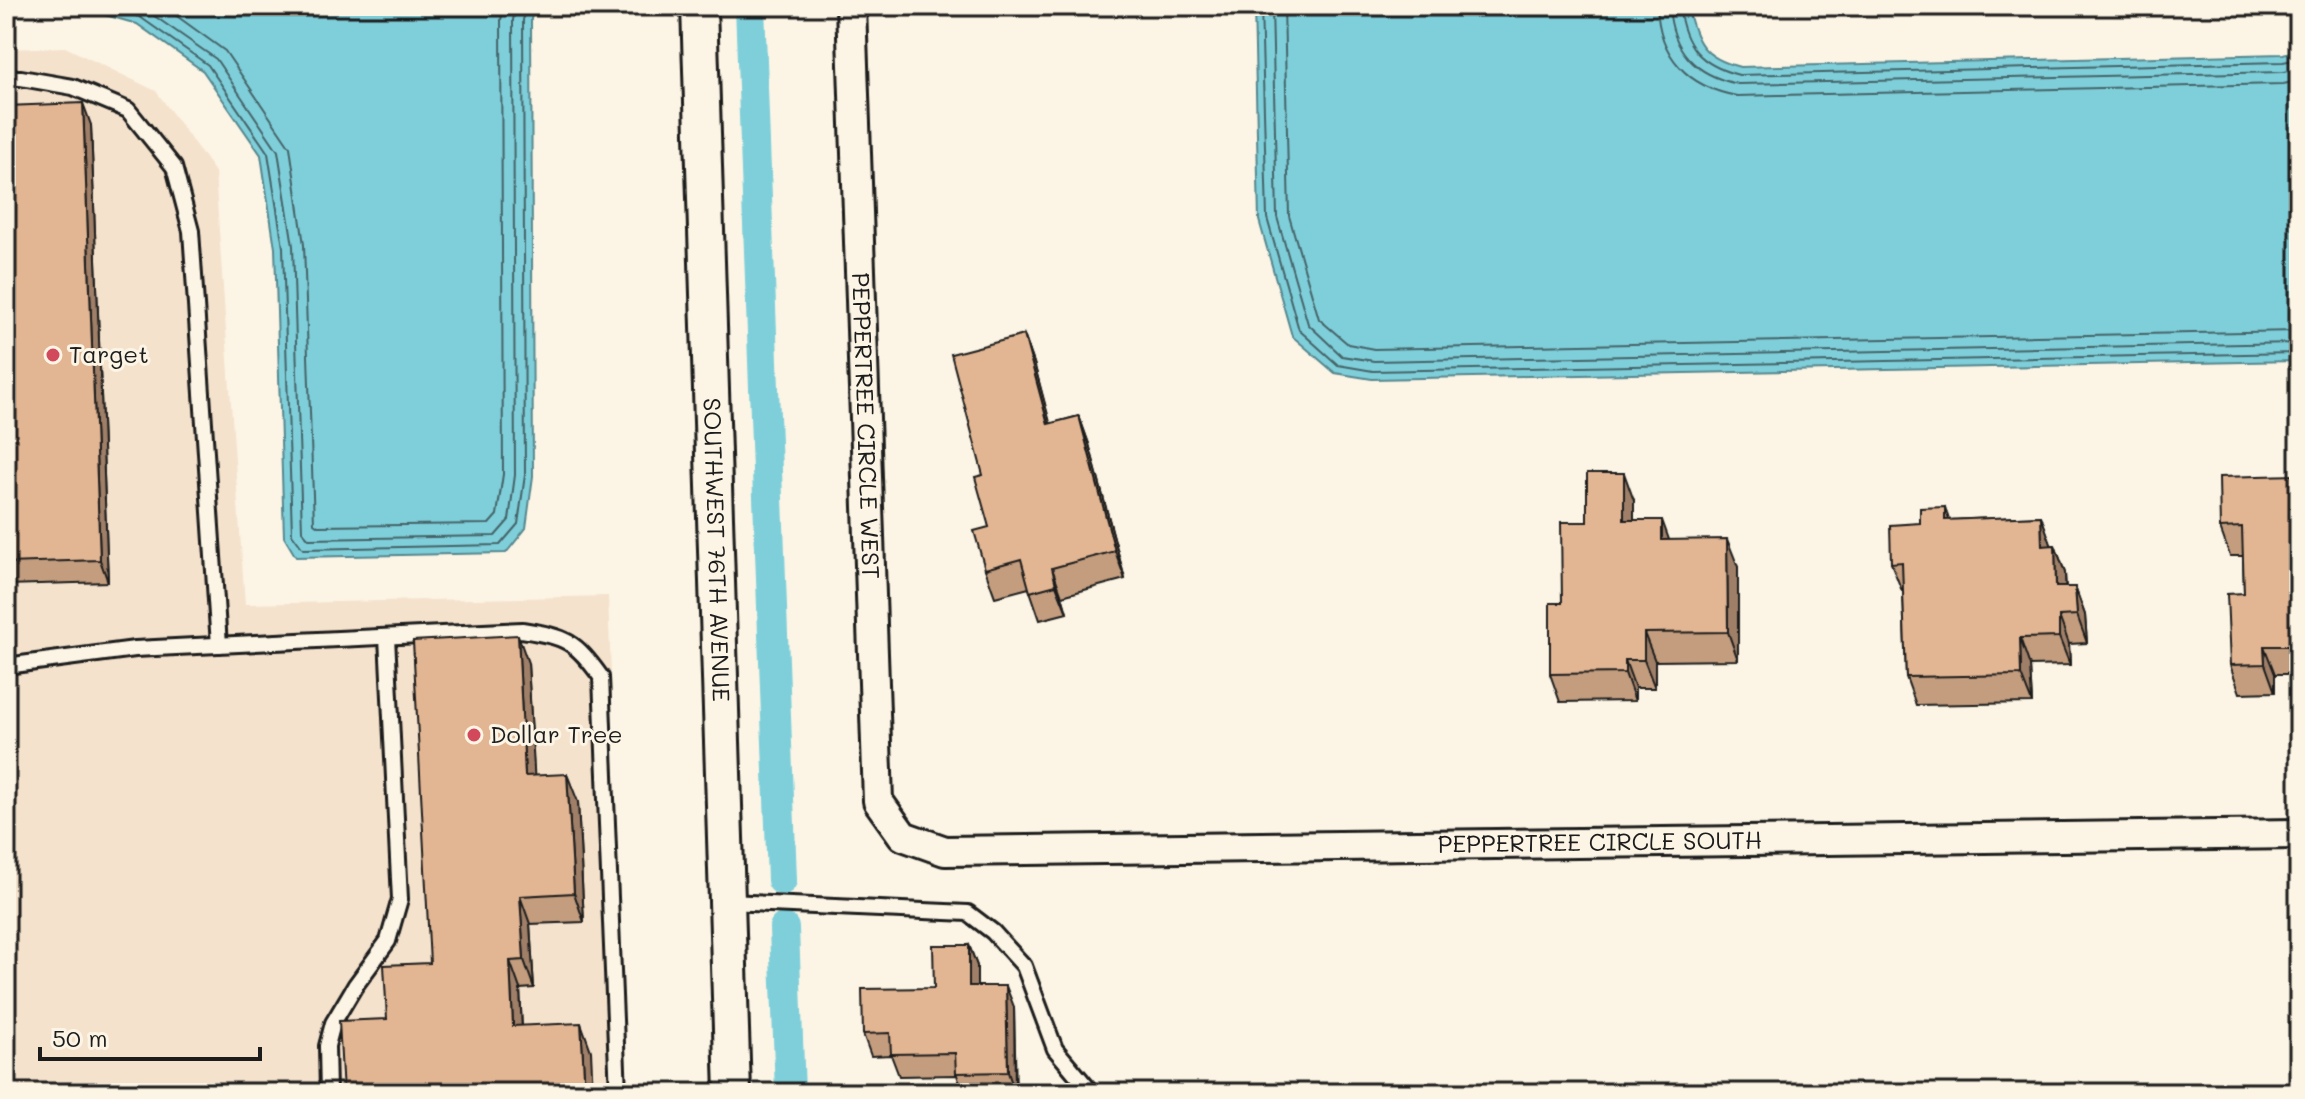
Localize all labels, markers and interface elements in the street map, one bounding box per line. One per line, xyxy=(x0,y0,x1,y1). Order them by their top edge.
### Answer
street label: PEPPERTREE CIRCLE WEST xyxy=(846,272,887,580)
place label: Target xyxy=(69,338,149,369)
marker: Target xyxy=(44,346,62,364)
street label: SOUTHWEST 76TH AVENUE xyxy=(697,397,738,702)
place label: Dollar Tree xyxy=(490,718,623,749)
marker: Dollar Tree xyxy=(465,726,483,744)
street label: PEPPERTREE CIRCLE SOUTH xyxy=(1438,824,1762,859)
scale bar xyxy=(40,1011,260,1061)
text: 50 m xyxy=(52,1022,108,1053)

